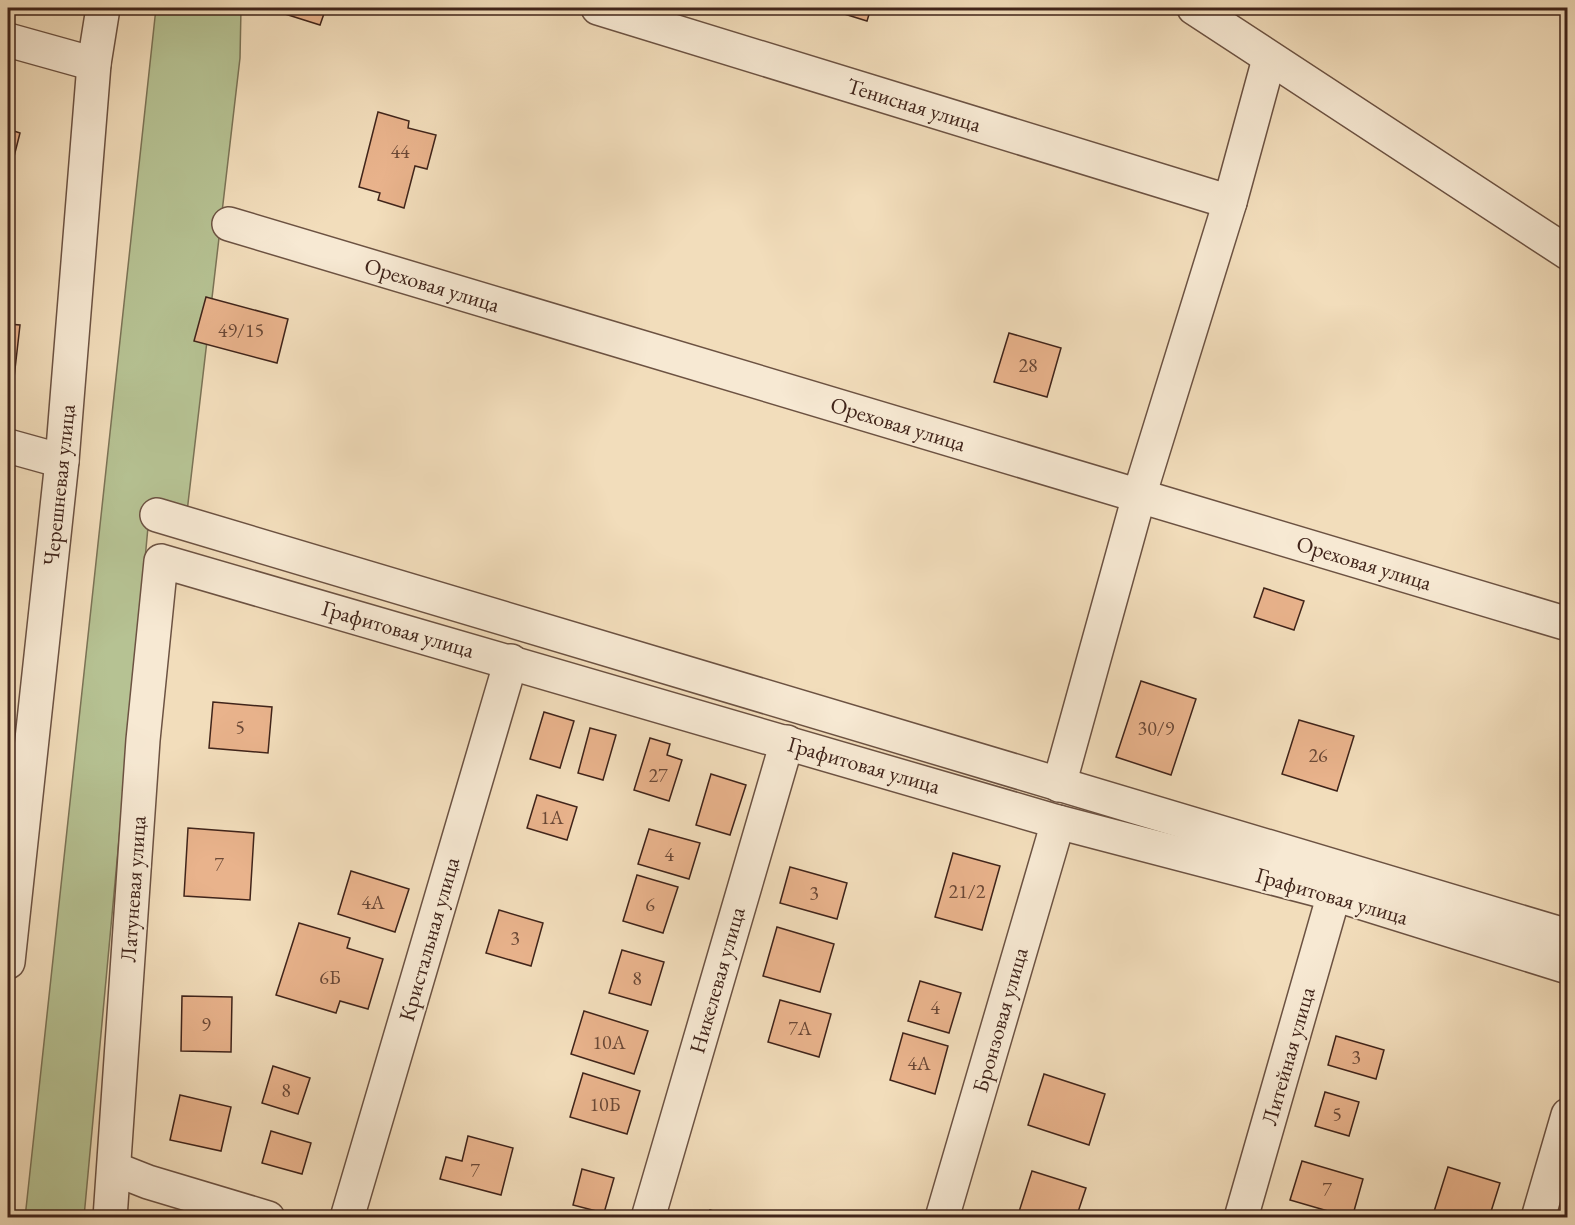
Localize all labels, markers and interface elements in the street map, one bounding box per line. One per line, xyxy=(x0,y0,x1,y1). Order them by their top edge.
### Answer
street label: Тенисная улица xyxy=(844,71,985,139)
house number: 44 xyxy=(390,138,410,164)
street label: Ореховая улица xyxy=(361,251,503,319)
house number: 49/15 xyxy=(218,317,264,343)
house number: 28 xyxy=(1018,352,1038,378)
street label: Ореховая улица xyxy=(827,390,969,458)
street label: Черешневая улица xyxy=(36,402,82,567)
street label: Ореховая улица xyxy=(1293,529,1435,597)
street label: Графитовая улица xyxy=(319,593,478,665)
house number: 5 xyxy=(235,714,245,740)
house number: 30/9 xyxy=(1138,715,1175,741)
street label: Графитовая улица xyxy=(785,729,944,801)
house number: 26 xyxy=(1308,742,1328,768)
house number: 27 xyxy=(648,762,668,788)
house number: 1А xyxy=(540,804,564,830)
street label: Латуневая улица xyxy=(113,815,153,963)
house number: 4 xyxy=(664,841,674,867)
house number: 7 xyxy=(214,851,224,877)
street label: Кристальная улица xyxy=(392,853,466,1024)
street label: Графитовая улица xyxy=(1253,860,1412,932)
house number: 21/2 xyxy=(949,878,986,904)
house number: 3 xyxy=(809,880,819,906)
house number: 4А xyxy=(361,889,385,915)
house number: 6 xyxy=(645,891,655,917)
street label: Никелевая улица xyxy=(682,903,752,1057)
house number: 3 xyxy=(510,925,520,951)
street label: Бронзовая улица xyxy=(965,944,1035,1096)
house number: 6Б xyxy=(319,964,341,990)
house number: 8 xyxy=(632,965,642,991)
street label: Литейная улица xyxy=(1254,983,1322,1128)
house number: 4 xyxy=(930,994,940,1020)
house number: 9 xyxy=(201,1011,211,1037)
house number: 7А xyxy=(788,1015,812,1041)
house number: 10А xyxy=(592,1029,626,1055)
house number: 3 xyxy=(1351,1044,1361,1070)
house number: 4А xyxy=(907,1050,931,1076)
house number: 8 xyxy=(281,1077,291,1103)
house number: 10Б xyxy=(590,1091,621,1117)
house number: 5 xyxy=(1332,1101,1342,1127)
house number: 7 xyxy=(470,1157,480,1183)
house number: 7 xyxy=(1322,1176,1332,1202)

